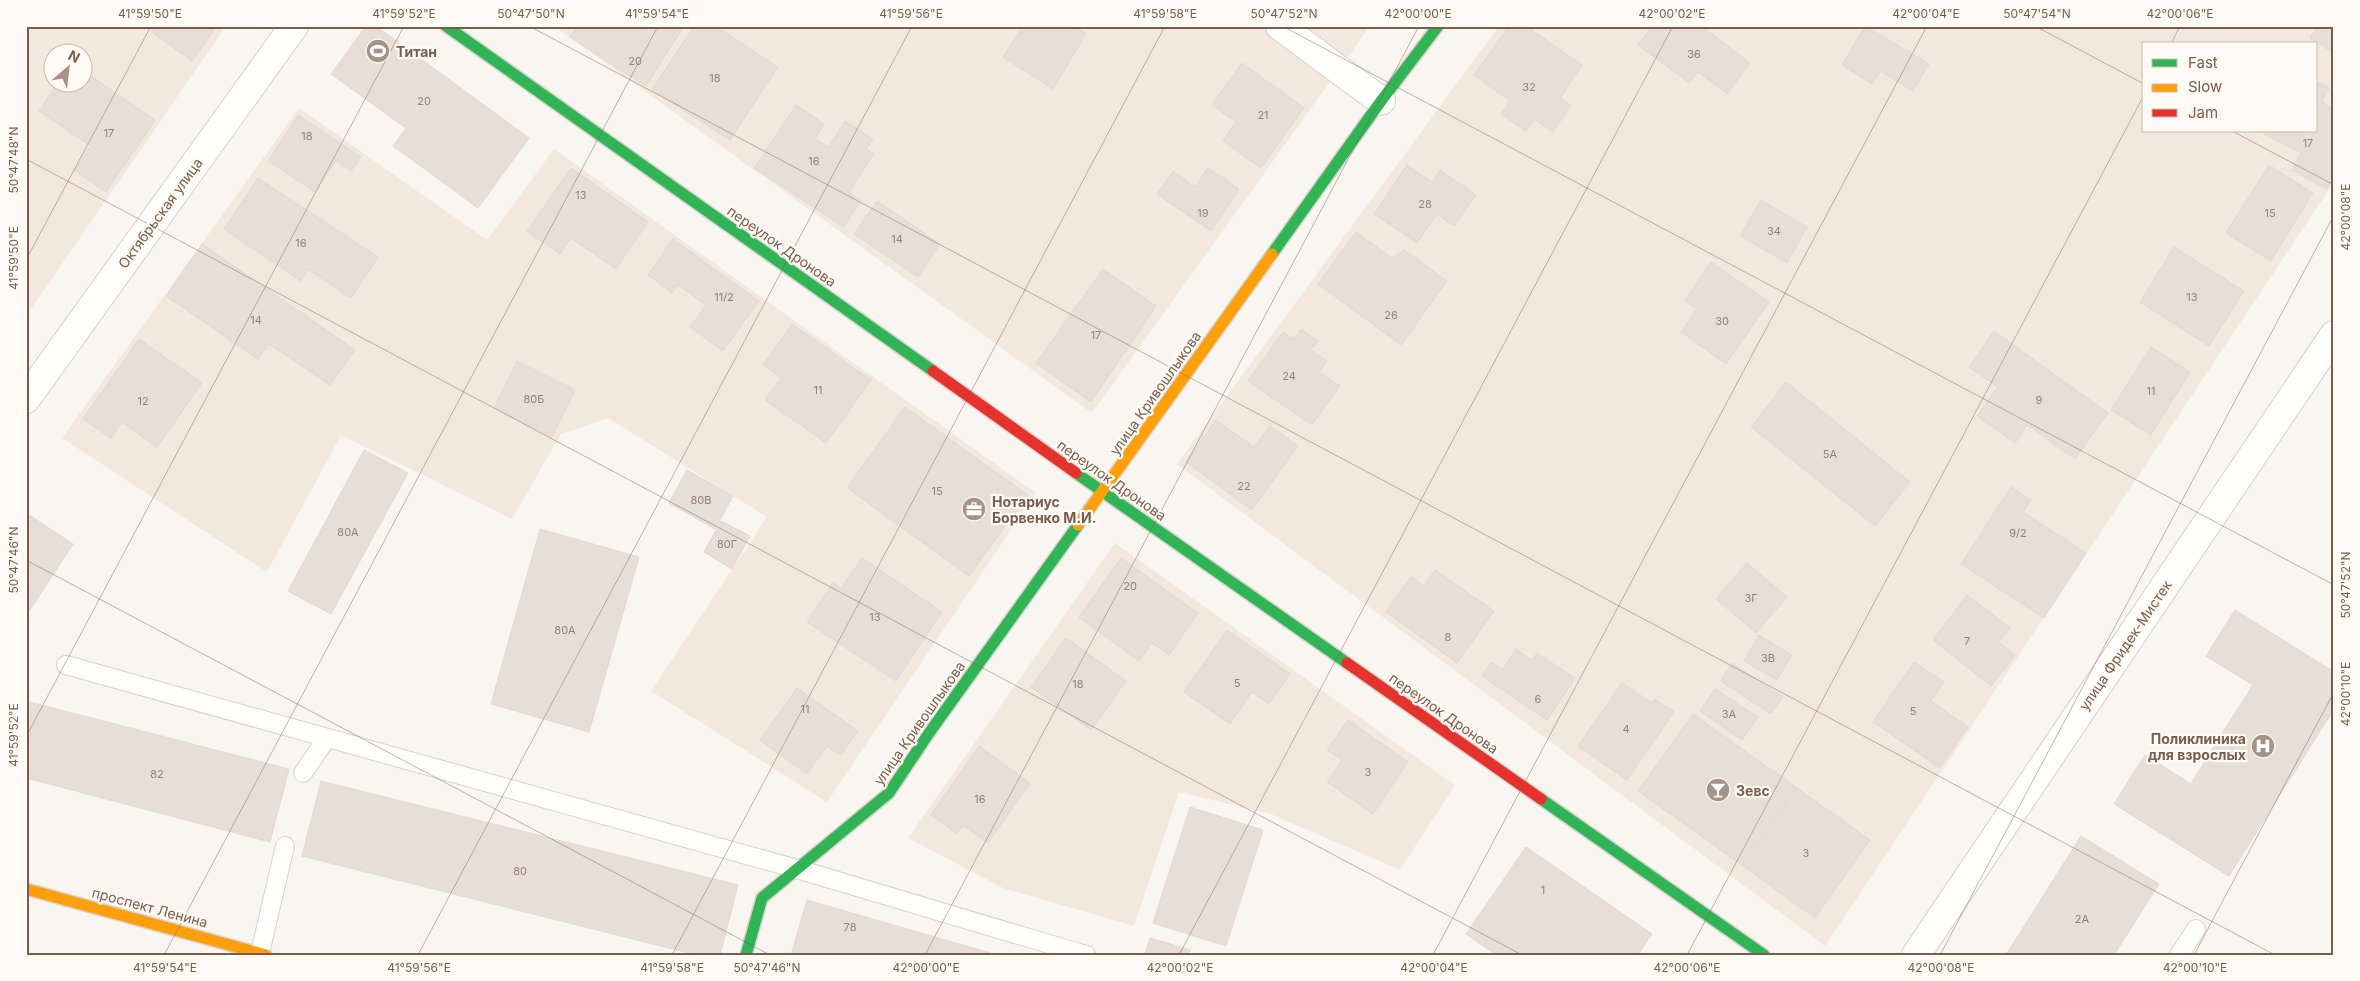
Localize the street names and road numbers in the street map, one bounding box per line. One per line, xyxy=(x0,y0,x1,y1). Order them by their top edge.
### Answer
street label: Октябрьская улица xyxy=(114,155,206,271)
street label: переулок Дронова xyxy=(724,202,840,290)
street label: улица Кривошлыкова xyxy=(1106,328,1204,458)
street label: переулок Дронова xyxy=(1054,436,1170,524)
street label: улица Фридек-Мистек xyxy=(2075,576,2175,713)
street label: улица Кривошлыкова xyxy=(870,658,968,788)
street label: переулок Дронова xyxy=(1386,669,1502,757)
street label: проспект Ленина xyxy=(90,883,210,931)

